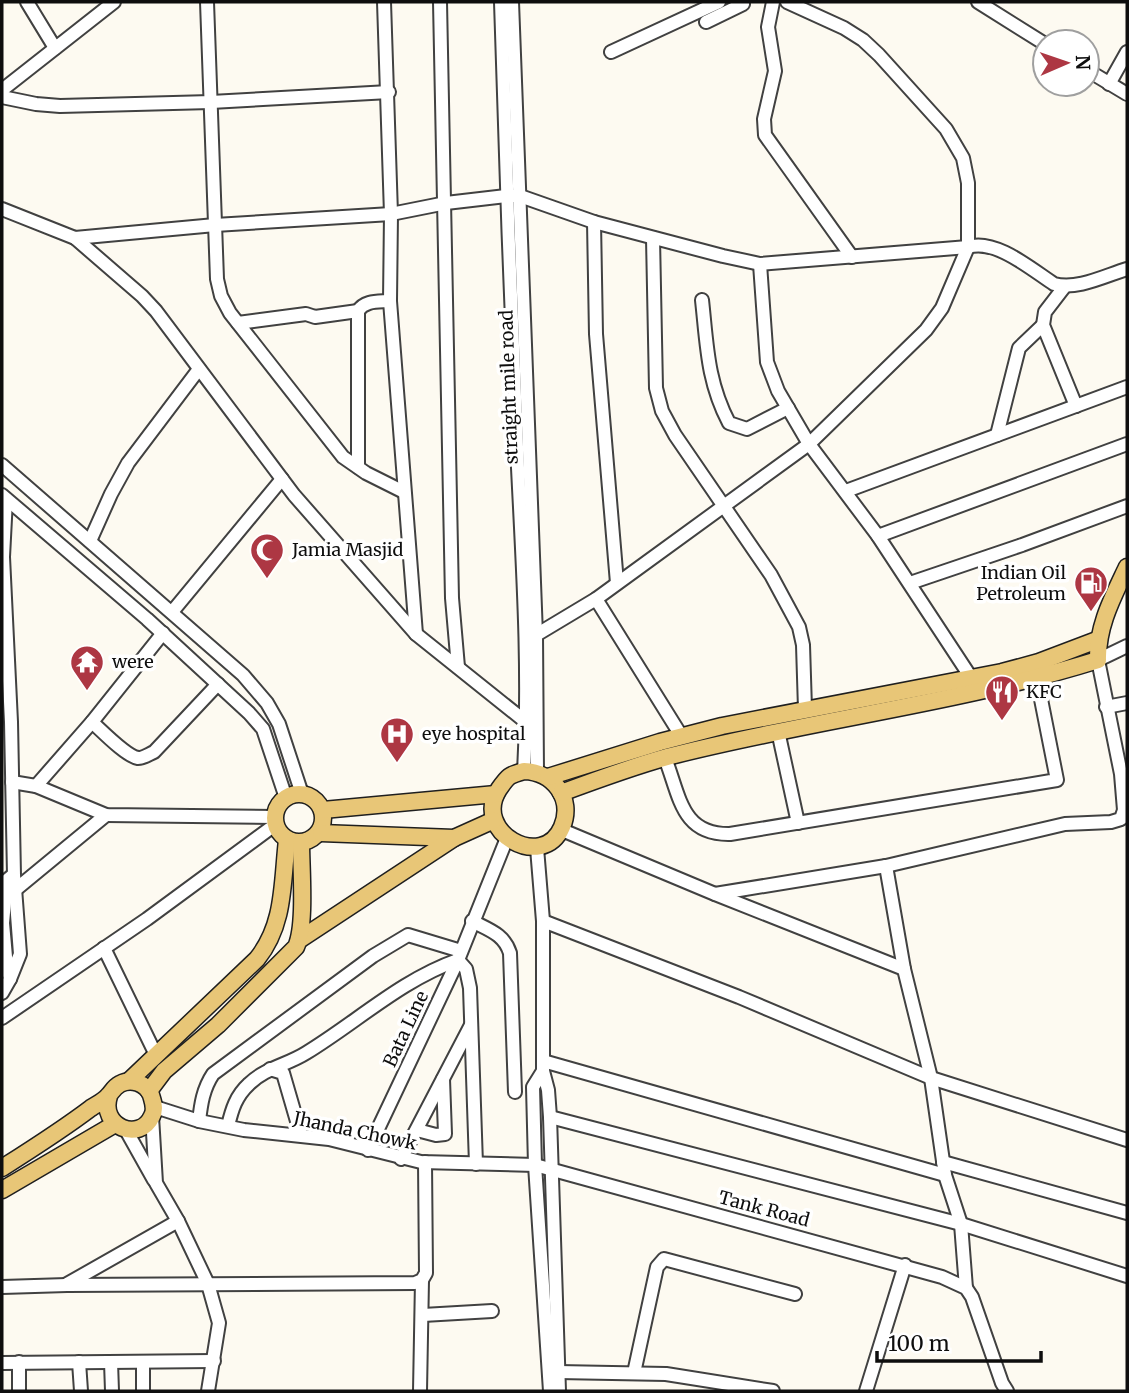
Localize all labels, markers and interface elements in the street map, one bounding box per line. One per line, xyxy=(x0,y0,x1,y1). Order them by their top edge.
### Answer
north arrow xyxy=(1031,28,1101,98)
text: N xyxy=(1071,54,1095,70)
street label: straight mile road xyxy=(494,309,523,465)
mosque icon: Jamia Masjid xyxy=(248,531,286,580)
place label: Jamia Masjid xyxy=(291,538,404,561)
place label: Indian Oil Petroleum xyxy=(976,561,1066,605)
fuel station icon: Indian Oil Petroleum xyxy=(1072,564,1110,613)
temple icon: were xyxy=(68,643,106,692)
place label: were xyxy=(111,650,154,673)
restaurant icon: KFC xyxy=(983,673,1021,722)
place label: KFC xyxy=(1026,680,1062,703)
hospital icon: eye hospital xyxy=(378,715,416,764)
place label: eye hospital xyxy=(422,722,526,745)
street label: Bata Line xyxy=(378,987,433,1070)
street label: Jhanda Chowk xyxy=(290,1106,419,1155)
street label: Tank Road xyxy=(716,1185,812,1232)
scale bar xyxy=(877,1320,1042,1364)
text: 100 m xyxy=(888,1330,950,1357)

